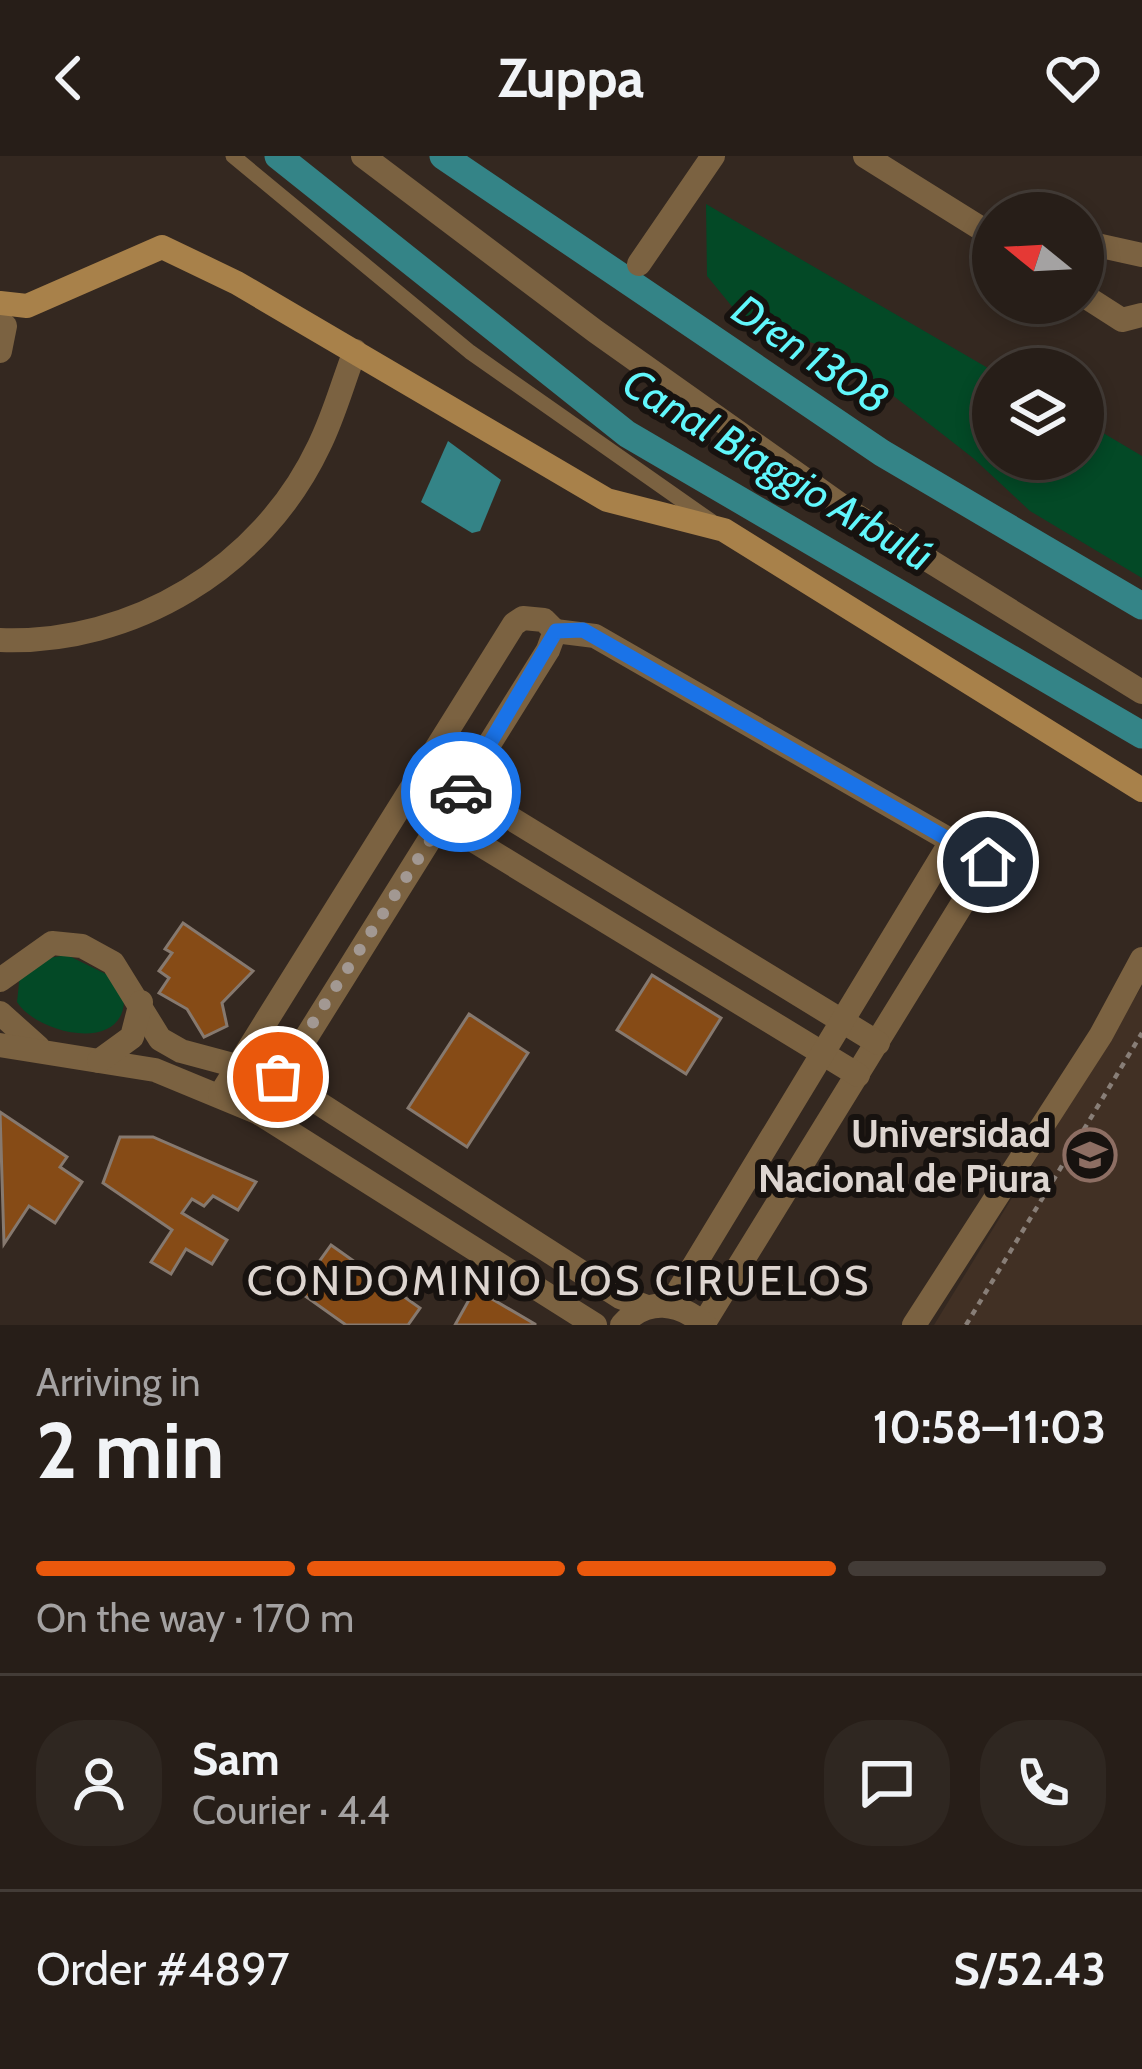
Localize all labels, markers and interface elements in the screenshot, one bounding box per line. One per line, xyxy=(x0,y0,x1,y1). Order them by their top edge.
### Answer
icon: back xyxy=(36,45,102,111)
text: Zuppa xyxy=(498,45,644,111)
icon: heart xyxy=(1040,45,1106,111)
north arrow xyxy=(972,192,1104,324)
map controls xyxy=(972,192,1104,480)
water label: Dren 1308 xyxy=(723,283,899,425)
button: layers xyxy=(972,348,1104,480)
water label: Canal Biaggio Arbulú xyxy=(614,356,942,582)
courier xyxy=(401,732,521,852)
icon: car xyxy=(428,759,494,825)
pin xyxy=(937,811,1039,913)
icon: home xyxy=(955,829,1021,895)
pin xyxy=(227,1026,329,1128)
icon: bag xyxy=(245,1044,311,1110)
place label: Universidad Nacional de Piura xyxy=(758,1109,1051,1202)
school or university icon: Universidad Nacional de Piura xyxy=(1062,1127,1118,1183)
district label: CONDOMINIO LOS CIRUELOS xyxy=(247,1254,871,1306)
text: Arriving in xyxy=(36,1358,200,1406)
text: 10:58–11:03 xyxy=(873,1400,1106,1454)
text: 2 min xyxy=(36,1403,224,1498)
text: On the way · 170 m xyxy=(36,1594,354,1642)
button: person xyxy=(36,1720,162,1846)
button: chat xyxy=(824,1720,950,1846)
button: phone xyxy=(980,1720,1106,1846)
text: Sam xyxy=(192,1732,280,1786)
text: Courier · 4.4 xyxy=(192,1786,390,1834)
text: Order #4897 xyxy=(36,1942,290,1996)
text: S/52.43 xyxy=(954,1942,1106,1996)

